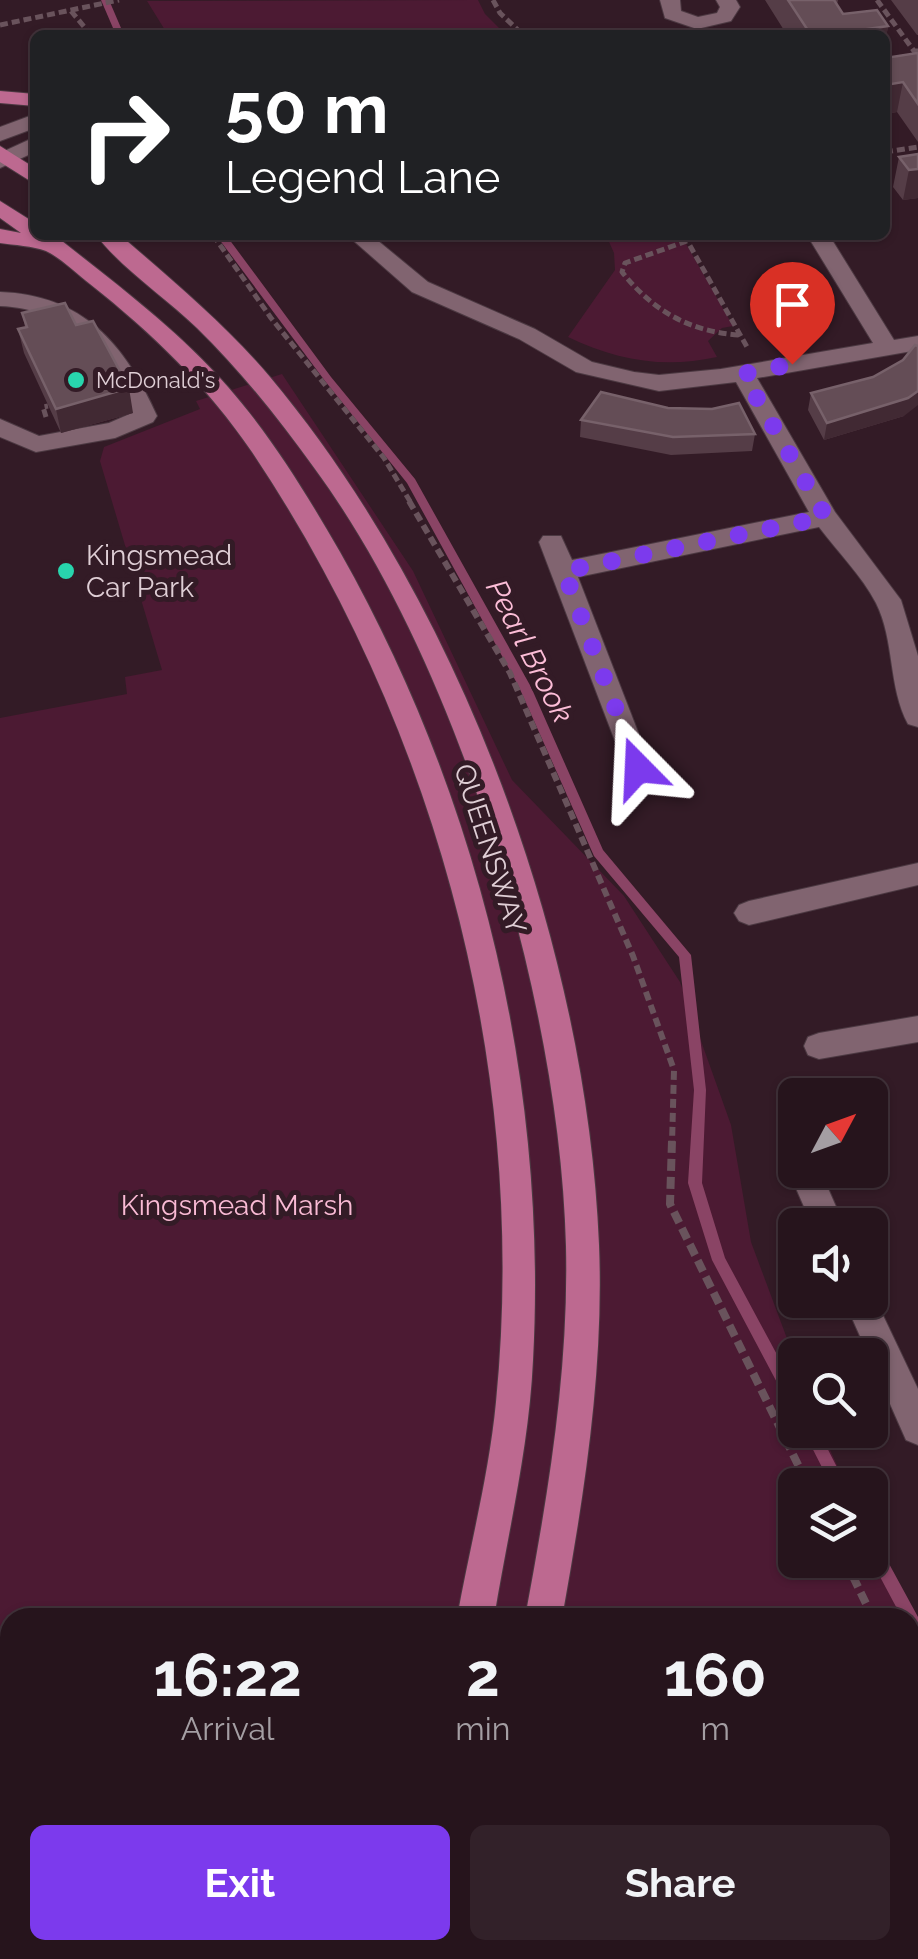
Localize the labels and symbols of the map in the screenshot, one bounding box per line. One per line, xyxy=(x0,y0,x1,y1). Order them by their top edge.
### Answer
pin xyxy=(750,262,835,365)
place label: McDonald's xyxy=(96,367,215,393)
marker: McDonald's xyxy=(65,369,87,391)
place label: Kingsmead Car Park xyxy=(86,539,232,604)
marker: Kingsmead Car Park xyxy=(55,560,77,582)
water label: Pearl Brook xyxy=(479,573,581,729)
position arrow xyxy=(586,716,690,820)
street label: QUEENSWAY xyxy=(447,760,533,938)
north arrow xyxy=(778,1078,888,1188)
park label: Kingsmead Marsh xyxy=(121,1189,353,1222)

